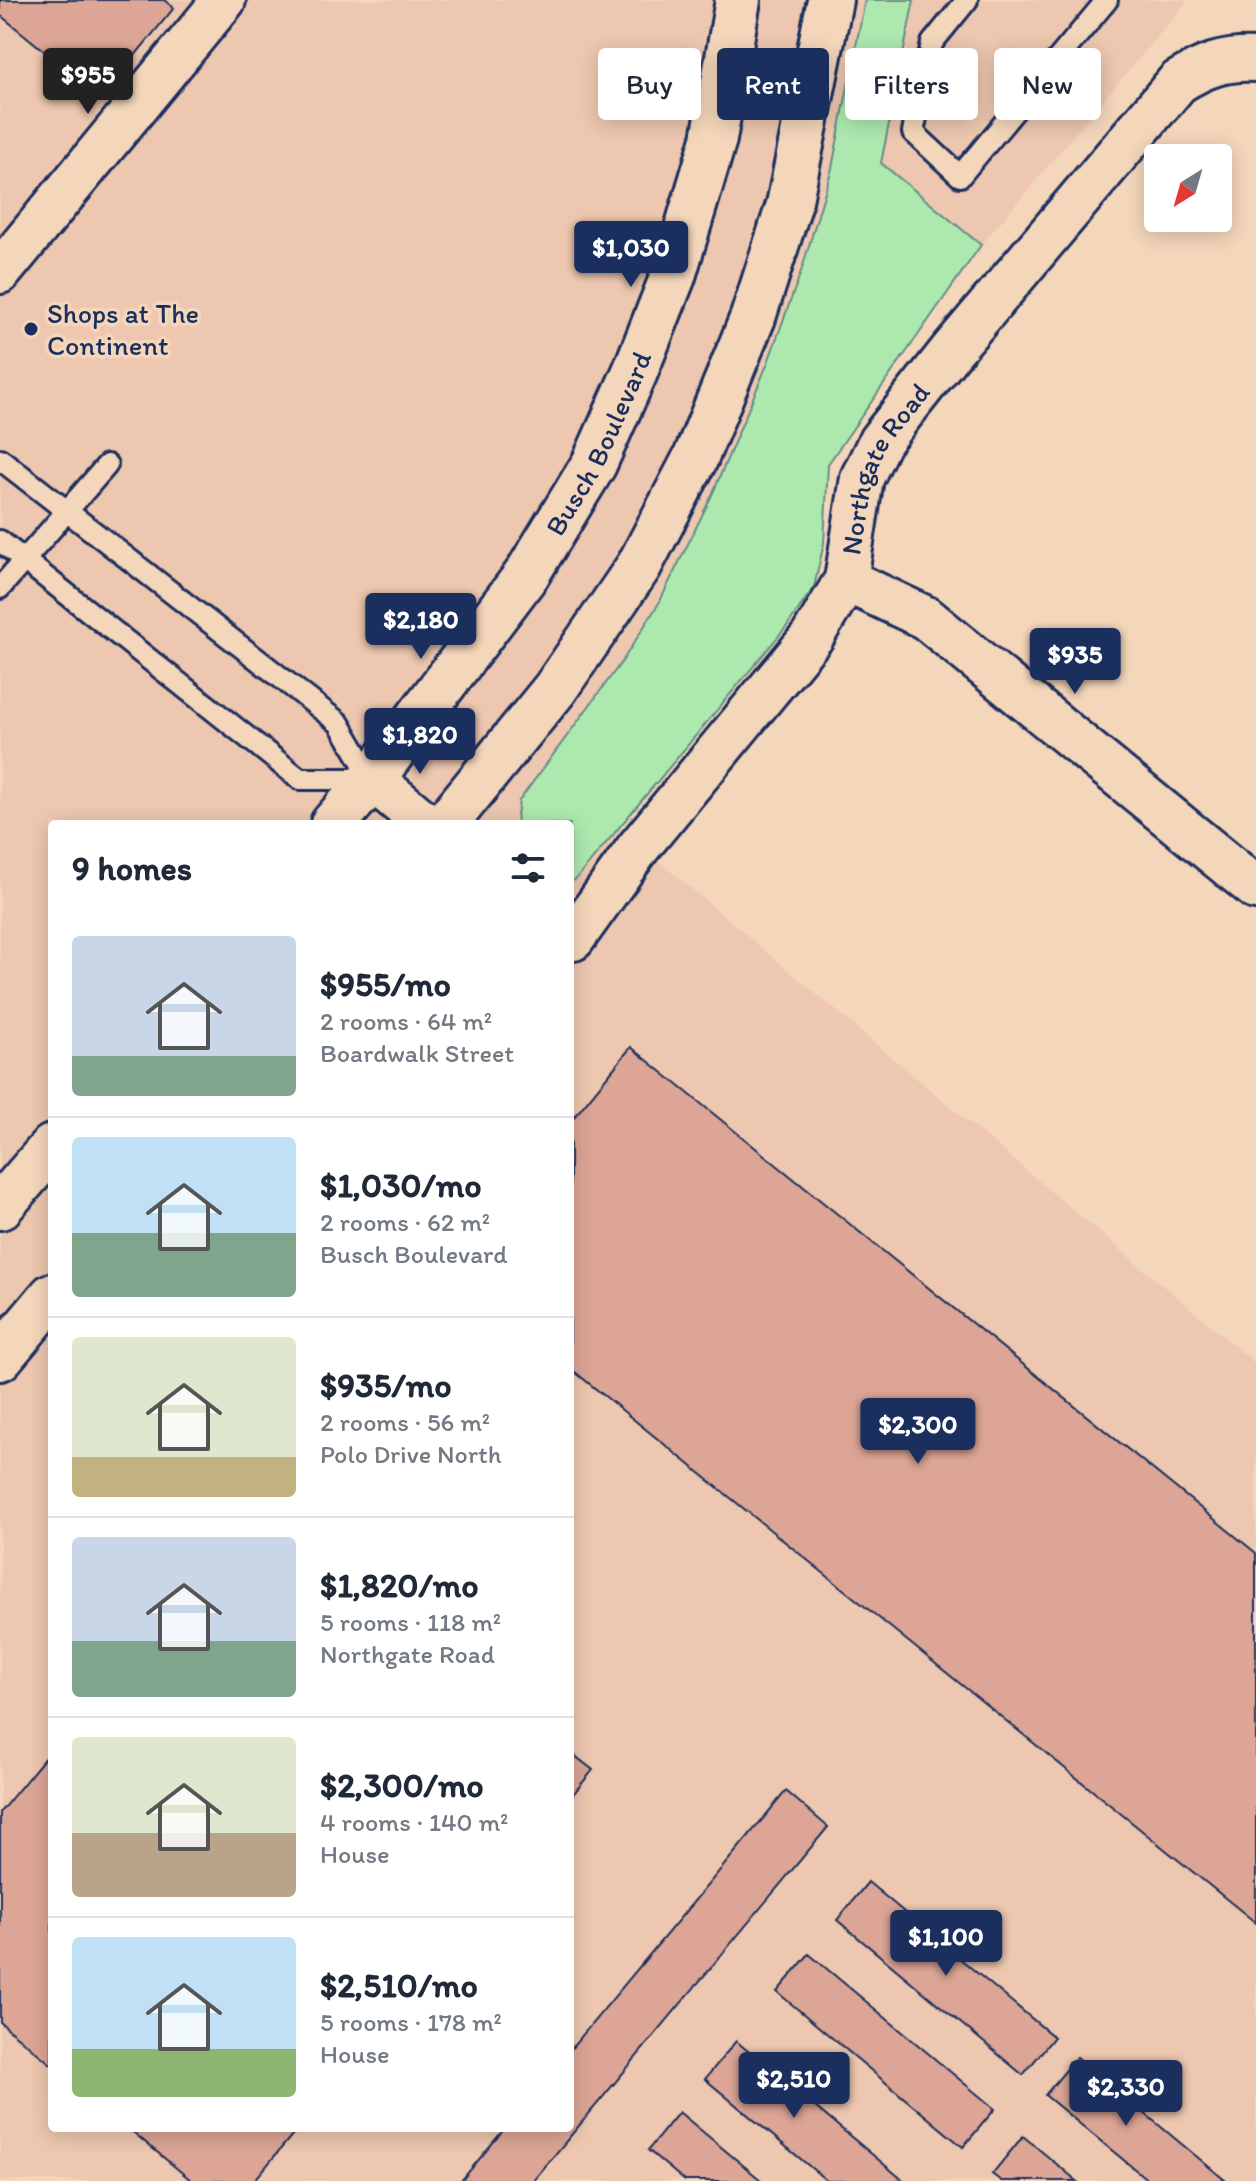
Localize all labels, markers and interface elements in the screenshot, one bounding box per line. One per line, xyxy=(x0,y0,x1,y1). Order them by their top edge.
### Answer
pin: $955 xyxy=(41,48,135,116)
chip: Buy xyxy=(598,48,701,120)
chip: Rent xyxy=(717,48,829,120)
chip: Filters xyxy=(845,48,978,120)
chip: New xyxy=(994,48,1101,120)
text: $955 xyxy=(61,58,115,90)
north arrow xyxy=(1144,144,1232,232)
map controls xyxy=(1144,144,1232,232)
pin: $1,030 xyxy=(566,221,696,289)
text: $1,030 xyxy=(592,231,670,263)
place label: Shops at The Continent xyxy=(47,296,199,362)
marker: Shops at The Continent xyxy=(22,320,40,338)
street label: Busch Boulevard xyxy=(538,346,659,542)
street label: Northgate Road xyxy=(833,376,937,557)
pin: $2,180 xyxy=(356,593,486,661)
text: $2,180 xyxy=(383,603,459,635)
pin: $935 xyxy=(1028,628,1122,696)
text: $935 xyxy=(1048,638,1102,670)
pin: $1,820 xyxy=(355,708,485,776)
text: $1,820 xyxy=(382,718,458,750)
icon: filters xyxy=(506,846,550,890)
text: 9 homes xyxy=(72,848,192,889)
text: $955/mo xyxy=(320,964,451,1005)
icon: home xyxy=(136,968,232,1064)
text: 2 rooms · 64 m² xyxy=(320,1005,492,1037)
text: Boardwalk Street xyxy=(320,1037,514,1069)
text: $1,030/mo xyxy=(320,1165,482,1206)
icon: home xyxy=(136,1169,232,1265)
text: 2 rooms · 62 m² xyxy=(320,1206,490,1238)
text: Busch Boulevard xyxy=(320,1238,508,1270)
text: $935/mo xyxy=(320,1365,452,1406)
icon: home xyxy=(136,1369,232,1465)
pin: $2,300 xyxy=(853,1398,983,1466)
text: 2 rooms · 56 m² xyxy=(320,1406,490,1438)
text: $2,300 xyxy=(878,1408,958,1440)
text: Polo Drive North xyxy=(320,1438,502,1470)
text: $1,820/mo xyxy=(320,1565,479,1606)
icon: home xyxy=(136,1569,232,1665)
text: 5 rooms · 118 m² xyxy=(320,1606,501,1638)
text: Northgate Road xyxy=(320,1638,495,1670)
text: $2,300/mo xyxy=(320,1765,484,1806)
icon: home xyxy=(136,1769,232,1865)
text: 4 rooms · 140 m² xyxy=(320,1806,508,1838)
text: House xyxy=(320,1838,390,1870)
pin: $1,100 xyxy=(881,1910,1011,1978)
text: $1,100 xyxy=(908,1920,984,1952)
text: $2,510/mo xyxy=(320,1965,478,2006)
icon: home xyxy=(136,1969,232,2065)
text: 5 rooms · 178 m² xyxy=(320,2006,502,2038)
text: House xyxy=(320,2038,390,2070)
pin: $2,510 xyxy=(729,2052,859,2120)
pin: $2,330 xyxy=(1061,2060,1191,2128)
text: $2,510 xyxy=(757,2062,831,2094)
text: $2,330 xyxy=(1087,2070,1165,2102)

